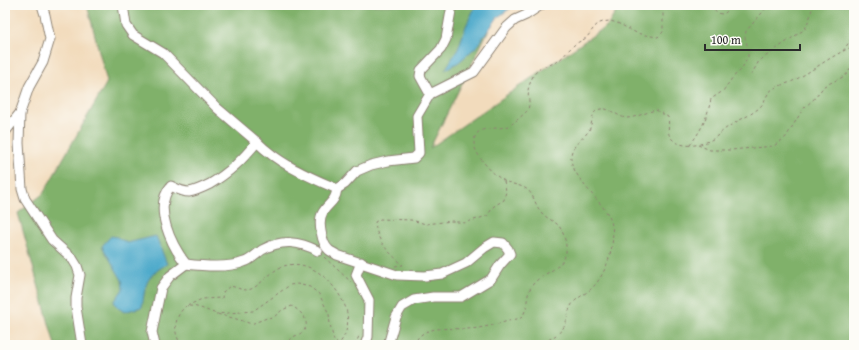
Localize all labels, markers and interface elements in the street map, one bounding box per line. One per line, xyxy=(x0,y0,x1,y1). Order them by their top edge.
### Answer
scale bar xyxy=(705,26,800,52)
text: 100 m xyxy=(711,31,741,48)

